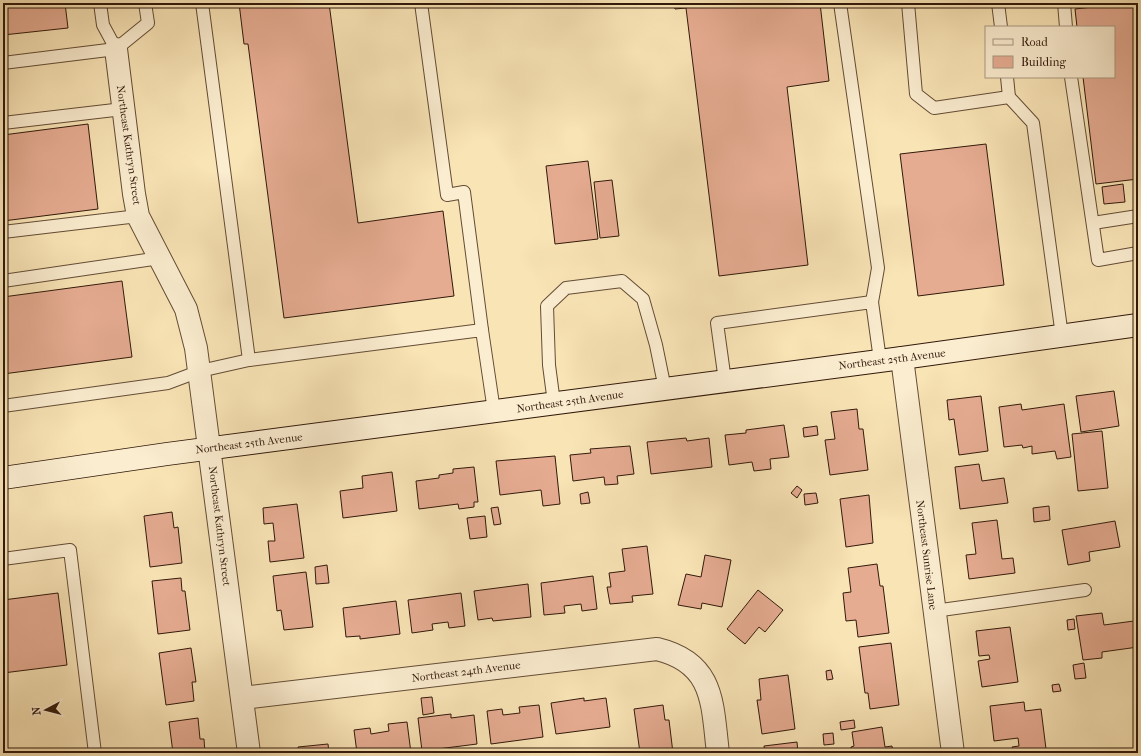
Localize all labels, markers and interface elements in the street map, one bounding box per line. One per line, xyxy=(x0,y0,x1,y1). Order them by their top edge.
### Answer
legend xyxy=(985,26,1115,78)
text: Road xyxy=(1021,35,1048,49)
text: Building xyxy=(1021,55,1066,69)
street label: Northeast Kathryn Street xyxy=(114,84,143,206)
street label: Northeast 25th Avenue xyxy=(838,346,947,373)
street label: Northeast 25th Avenue xyxy=(516,387,625,415)
street label: Northeast 25th Avenue xyxy=(195,430,304,457)
street label: Northeast Kathryn Street xyxy=(206,465,233,587)
street label: Northeast Sunrise Lane xyxy=(913,499,940,611)
street label: Northeast 24th Avenue xyxy=(411,658,522,685)
north arrow xyxy=(26,690,66,730)
text: N xyxy=(30,706,44,716)

